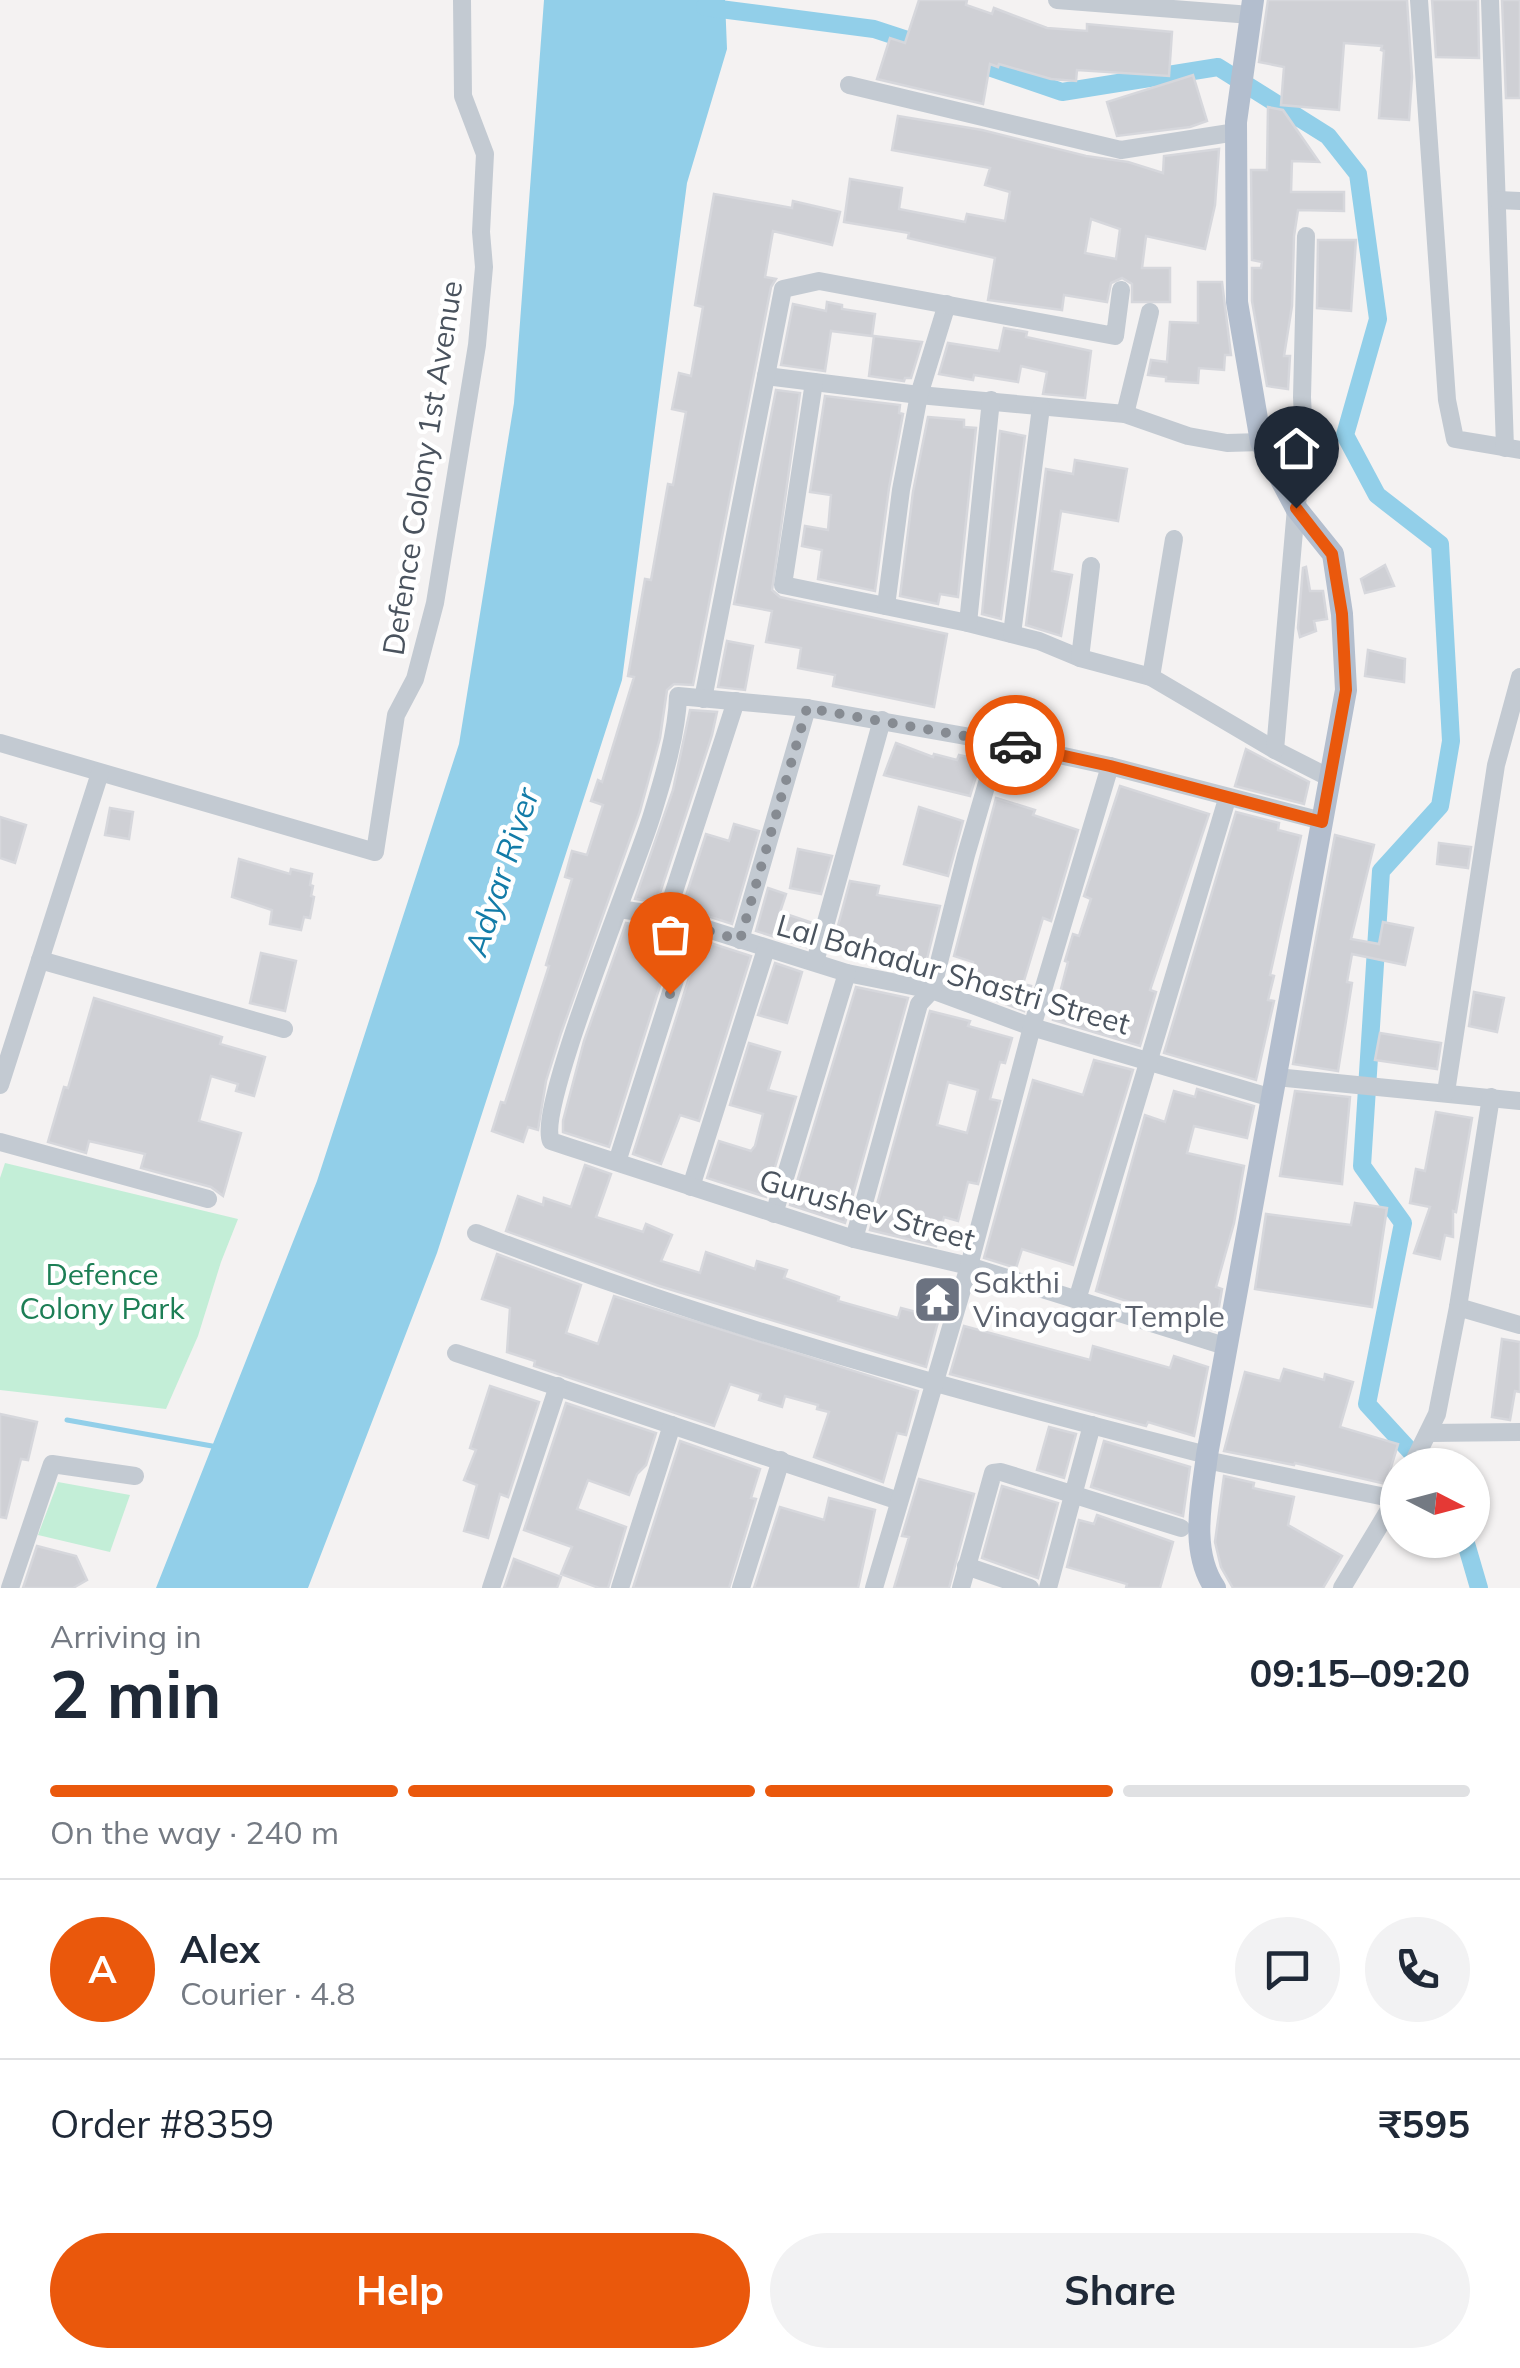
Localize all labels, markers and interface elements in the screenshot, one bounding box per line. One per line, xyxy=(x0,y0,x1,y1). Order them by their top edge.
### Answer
street label: Defence Colony 1st Avenue xyxy=(374,278,470,658)
pin xyxy=(1254,406,1339,509)
icon: home xyxy=(1269,421,1324,476)
courier xyxy=(965,695,1065,795)
icon: car xyxy=(988,718,1043,773)
water label: Adyar River xyxy=(455,781,547,962)
pin xyxy=(628,892,713,995)
street label: Lal Bahadur Shastri Street xyxy=(772,905,1134,1043)
icon: bag xyxy=(643,907,698,962)
street label: Gurushev Street xyxy=(755,1160,980,1258)
park label: Defence Colony Park xyxy=(19,1255,185,1327)
place label: Sakthi Vinayagar Temple xyxy=(973,1263,1225,1335)
temple icon: Sakthi Vinayagar Temple xyxy=(912,1274,964,1326)
north arrow xyxy=(1380,1448,1490,1558)
map controls xyxy=(1380,1448,1490,1558)
text: Arriving in xyxy=(50,1616,202,1656)
text: 09:15–09:20 xyxy=(1250,1649,1470,1697)
text: 2 min xyxy=(50,1653,221,1734)
text: On the way · 240 m xyxy=(50,1812,339,1852)
button: chat xyxy=(1235,1917,1340,2022)
button: phone xyxy=(1365,1917,1470,2022)
text: Alex xyxy=(180,1925,260,1973)
text: A xyxy=(88,1945,117,1993)
text: Courier · 4.8 xyxy=(180,1973,356,2013)
text: Order #8359 xyxy=(50,2100,274,2148)
text: ₹595 xyxy=(1379,2100,1470,2148)
button: Help xyxy=(50,2233,750,2348)
button: Share xyxy=(770,2233,1470,2348)

